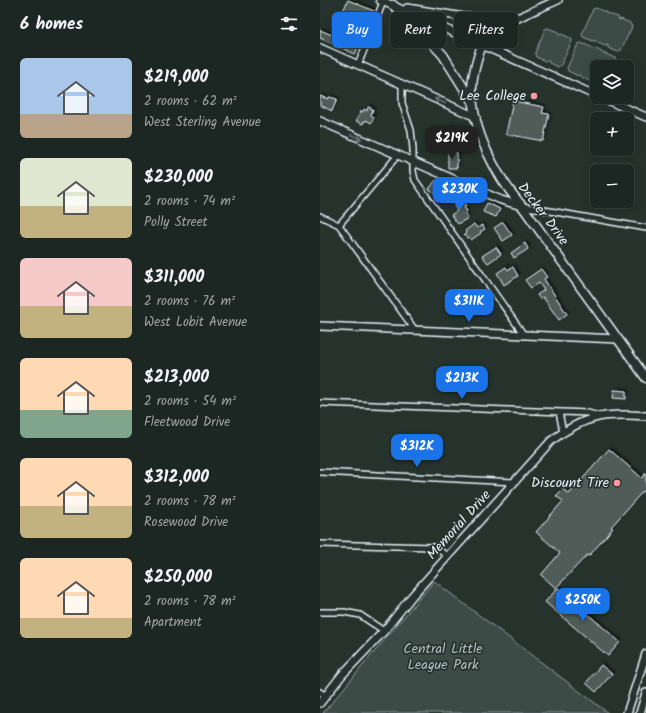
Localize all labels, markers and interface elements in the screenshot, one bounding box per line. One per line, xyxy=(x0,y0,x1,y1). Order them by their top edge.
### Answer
text: 6 homes xyxy=(20,11,83,38)
chip: Buy xyxy=(332,12,382,48)
chip: Rent xyxy=(390,12,446,48)
chip: Filters xyxy=(454,12,518,48)
icon: filters xyxy=(278,13,300,35)
map controls xyxy=(590,60,634,208)
button: layers xyxy=(590,60,634,104)
text: $219,000 xyxy=(144,64,208,91)
icon: home xyxy=(52,74,100,122)
place label: Lee College xyxy=(459,85,527,107)
text: 2 rooms · 62 m² xyxy=(144,91,237,112)
marker: Lee College xyxy=(529,91,539,101)
one-way arrow xyxy=(435,97,447,104)
text: West Sterling Avenue xyxy=(144,112,261,133)
button: + xyxy=(590,112,634,156)
pin: $219K xyxy=(424,126,480,160)
text: $219K xyxy=(435,128,469,149)
one-way arrow xyxy=(349,134,361,141)
text: $230,000 xyxy=(144,164,213,191)
button: − xyxy=(590,164,634,208)
icon: home xyxy=(52,174,100,222)
pin: $230K xyxy=(432,177,488,211)
street label: Decker Drive xyxy=(512,178,574,251)
text: $230K xyxy=(442,179,478,200)
text: 2 rooms · 74 m² xyxy=(144,191,235,212)
text: Polly Street xyxy=(144,212,208,233)
text: $311,000 xyxy=(144,264,204,291)
icon: home xyxy=(52,274,100,322)
pin: $311K xyxy=(441,289,497,323)
text: 2 rooms · 76 m² xyxy=(144,291,235,312)
text: $311K xyxy=(454,291,484,312)
text: West Lobit Avenue xyxy=(144,312,247,333)
text: $213,000 xyxy=(144,364,209,391)
pin: $213K xyxy=(434,366,490,400)
text: $213K xyxy=(445,368,479,389)
icon: home xyxy=(52,374,100,422)
text: 2 rooms · 54 m² xyxy=(144,391,236,412)
text: Fleetwood Drive xyxy=(144,412,230,433)
pin: $312K xyxy=(389,434,445,468)
text: $312K xyxy=(400,436,434,457)
text: $312,000 xyxy=(144,464,209,491)
place label: Discount Tire xyxy=(531,472,610,494)
icon: home xyxy=(52,474,100,522)
marker: Discount Tire xyxy=(612,478,622,488)
street label: Memorial Drive xyxy=(422,485,497,565)
text: 2 rooms · 78 m² xyxy=(144,491,236,512)
text: Rosewood Drive xyxy=(144,512,228,533)
text: $250,000 xyxy=(144,564,212,591)
icon: home xyxy=(52,574,100,622)
pin: $250K xyxy=(555,588,611,622)
text: $250K xyxy=(565,590,601,611)
text: 2 rooms · 78 m² xyxy=(144,591,236,612)
text: Apartment xyxy=(144,612,202,633)
park label: Central Little League Park xyxy=(403,638,483,676)

